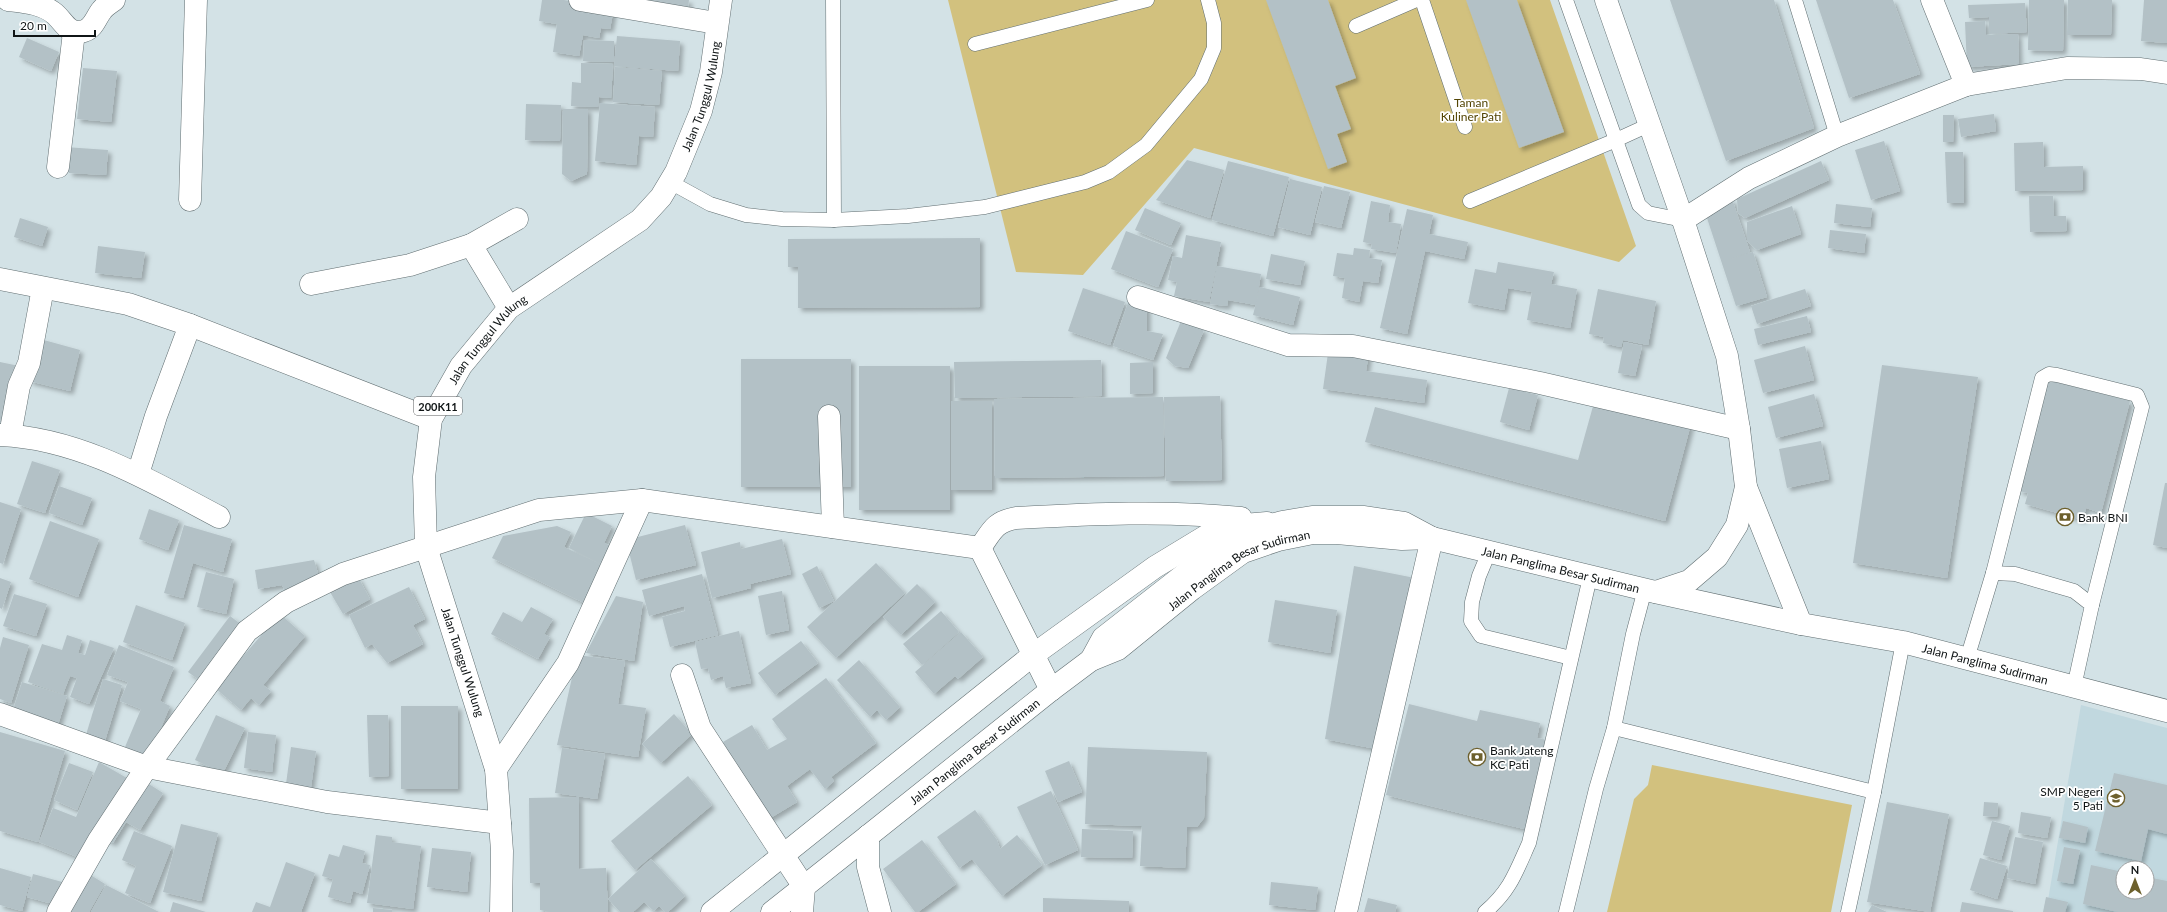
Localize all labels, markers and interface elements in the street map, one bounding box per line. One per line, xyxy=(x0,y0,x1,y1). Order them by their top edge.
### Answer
scale bar xyxy=(14,12,95,38)
text: 20 m xyxy=(20,18,47,33)
street label: Jalan Tunggul Wulung xyxy=(678,40,723,154)
park label: Taman Kuliner Pati xyxy=(1441,95,1501,124)
street label: Jalan Tunggul Wulung xyxy=(445,291,529,387)
road number: 200K11 xyxy=(414,397,462,415)
bank icon: Bank BNI xyxy=(2055,507,2075,527)
place label: Bank BNI xyxy=(2078,510,2128,525)
street label: Jalan Panglima Besar Sudirman xyxy=(1164,526,1311,613)
street label: Jalan Panglima Besar Sudirman xyxy=(1480,543,1641,596)
street label: Jalan Tunggul Wulung xyxy=(438,605,488,719)
street label: Jalan Panglima Sudirman xyxy=(1921,640,2050,687)
street label: Jalan Panglima Besar Sudirman xyxy=(906,695,1042,808)
place label: Bank Jateng KC Pati xyxy=(1490,743,1553,772)
bank icon: Bank Jateng KC Pati xyxy=(1467,747,1487,767)
place label: SMP Negeri 5 Pati xyxy=(2040,784,2103,813)
school or university icon: SMP Negeri 5 Pati xyxy=(2106,788,2126,808)
north arrow xyxy=(2115,860,2155,900)
text: N xyxy=(2131,863,2139,876)

